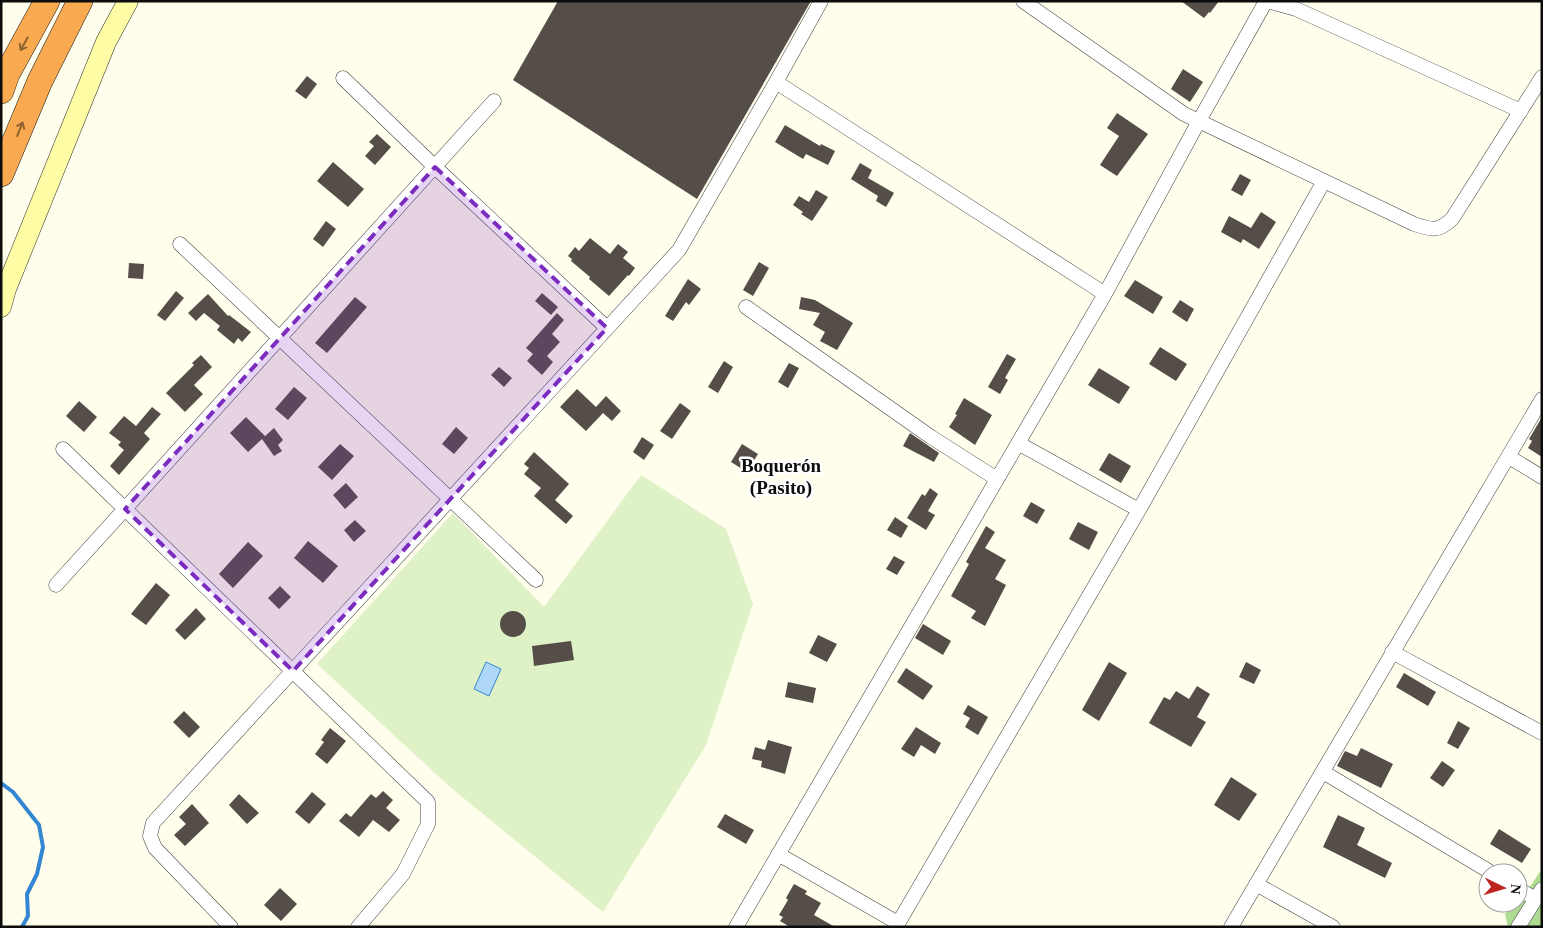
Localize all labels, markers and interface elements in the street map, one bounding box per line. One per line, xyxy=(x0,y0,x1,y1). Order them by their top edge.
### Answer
one-way arrow xyxy=(19,36,28,51)
one-way arrow xyxy=(16,122,25,137)
district label: Boquerón (Pasito) xyxy=(741,455,822,499)
north arrow xyxy=(1478,863,1528,913)
text: N xyxy=(1508,883,1523,895)

